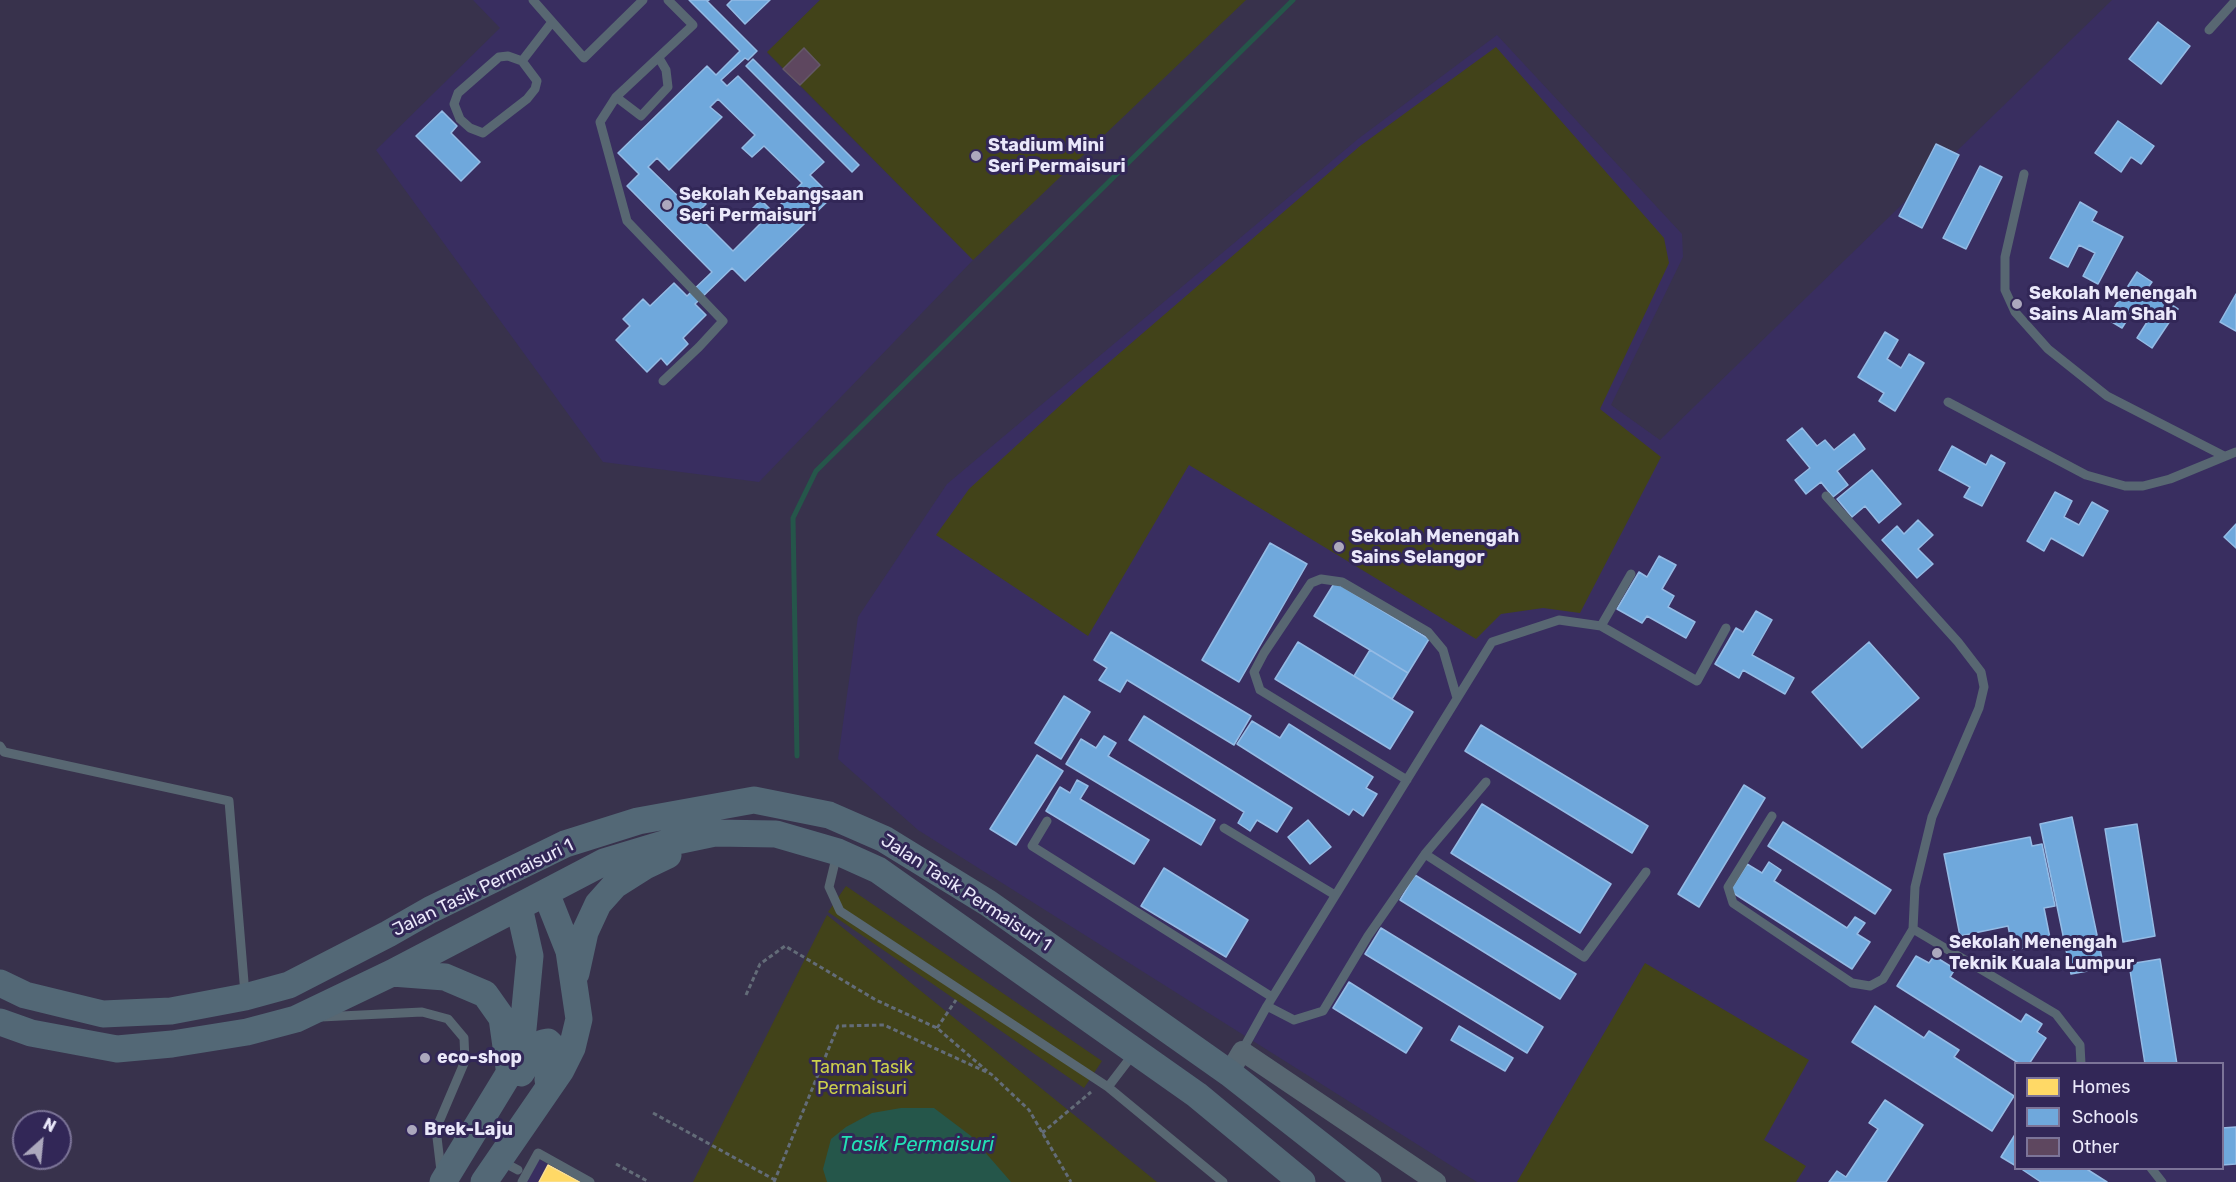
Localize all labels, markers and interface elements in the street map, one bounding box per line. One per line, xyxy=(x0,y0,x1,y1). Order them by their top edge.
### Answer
place label: Stadium Mini Seri Permaisuri xyxy=(988,135,1126,178)
marker: Stadium Mini Seri Permaisuri xyxy=(969,149,983,163)
place label: Sekolah Kebangsaan Seri Permaisuri xyxy=(679,184,864,226)
marker: Sekolah Kebangsaan Seri Permaisuri xyxy=(660,198,674,212)
place label: Sekolah Menengah Sains Alam Shah xyxy=(2029,283,2197,326)
marker: Sekolah Menengah Sains Alam Shah xyxy=(2010,297,2024,311)
place label: Sekolah Menengah Sains Selangor xyxy=(1351,526,1519,568)
marker: Sekolah Menengah Sains Selangor xyxy=(1332,540,1346,554)
street label: Jalan Tasik Permaisuri 1 xyxy=(877,830,1055,956)
street label: Jalan Tasik Permaisuri 1 xyxy=(389,835,577,941)
place label: Sekolah Menengah Teknik Kuala Lumpur xyxy=(1949,932,2134,974)
marker: Sekolah Menengah Teknik Kuala Lumpur xyxy=(1930,946,1944,960)
place label: eco-shop xyxy=(437,1047,522,1069)
marker: eco-shop xyxy=(418,1051,432,1065)
park label: Taman Tasik Permaisuri xyxy=(811,1057,913,1100)
legend xyxy=(2014,1062,2224,1170)
text: Homes xyxy=(2072,1076,2130,1098)
text: Schools xyxy=(2072,1106,2138,1128)
north arrow xyxy=(12,1110,72,1170)
text: N xyxy=(40,1114,59,1136)
place label: Brek-Laju xyxy=(424,1119,513,1141)
marker: Brek-Laju xyxy=(405,1123,419,1137)
water label: Tasik Permaisuri xyxy=(840,1133,994,1157)
text: Other xyxy=(2072,1136,2119,1158)

